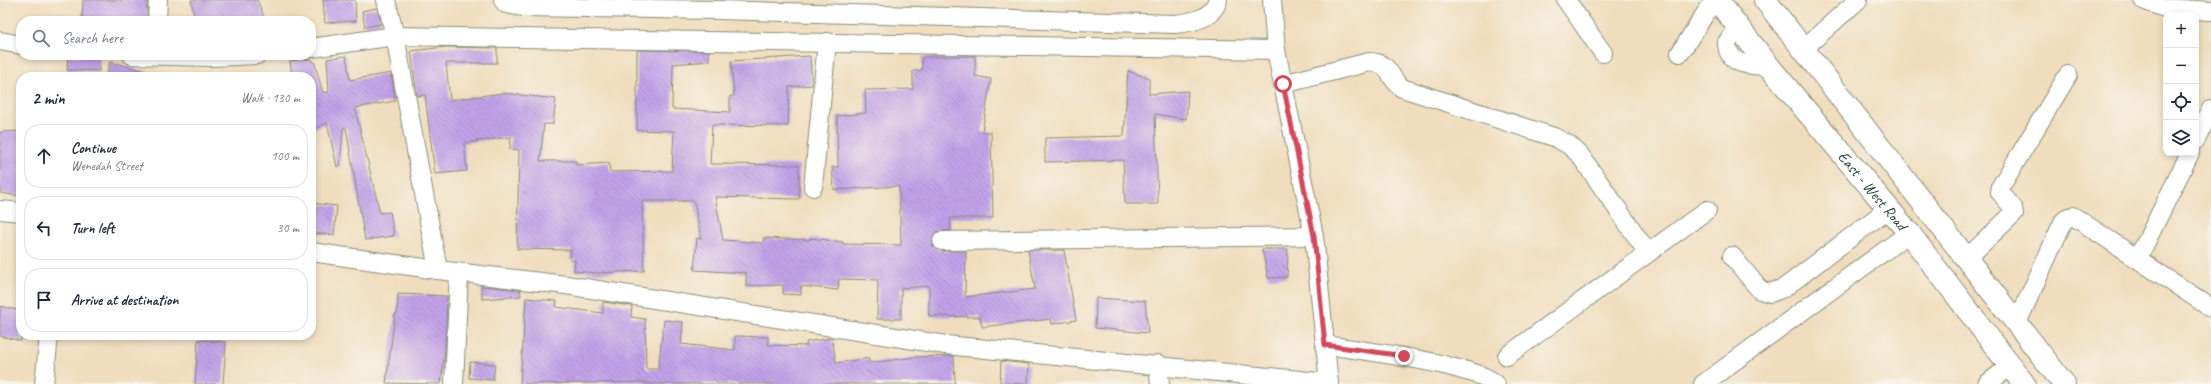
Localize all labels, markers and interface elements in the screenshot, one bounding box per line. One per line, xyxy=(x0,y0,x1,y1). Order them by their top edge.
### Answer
map controls xyxy=(2163,12,2199,156)
button: + xyxy=(2163,12,2199,48)
search box xyxy=(16,16,316,60)
icon: search xyxy=(30,27,52,49)
text: Search here xyxy=(62,29,123,48)
button: − xyxy=(2163,48,2199,84)
route start xyxy=(1274,75,1292,93)
button: locate xyxy=(2163,84,2199,120)
text: 2 min xyxy=(32,88,65,109)
text: Walk · 130 m xyxy=(241,90,300,106)
button: layers xyxy=(2163,120,2199,156)
text: Continue xyxy=(71,139,116,158)
icon: ahead xyxy=(33,145,55,167)
street label: East - West Road xyxy=(1833,147,1913,237)
text: 100 m xyxy=(271,148,299,164)
text: Wenedah Street xyxy=(71,158,143,174)
icon: left xyxy=(33,217,55,239)
text: Turn left xyxy=(71,219,114,238)
text: 30 m xyxy=(277,220,299,236)
icon: arrive xyxy=(33,289,55,311)
text: Arrive at destination xyxy=(71,291,178,310)
route end xyxy=(1395,347,1413,365)

